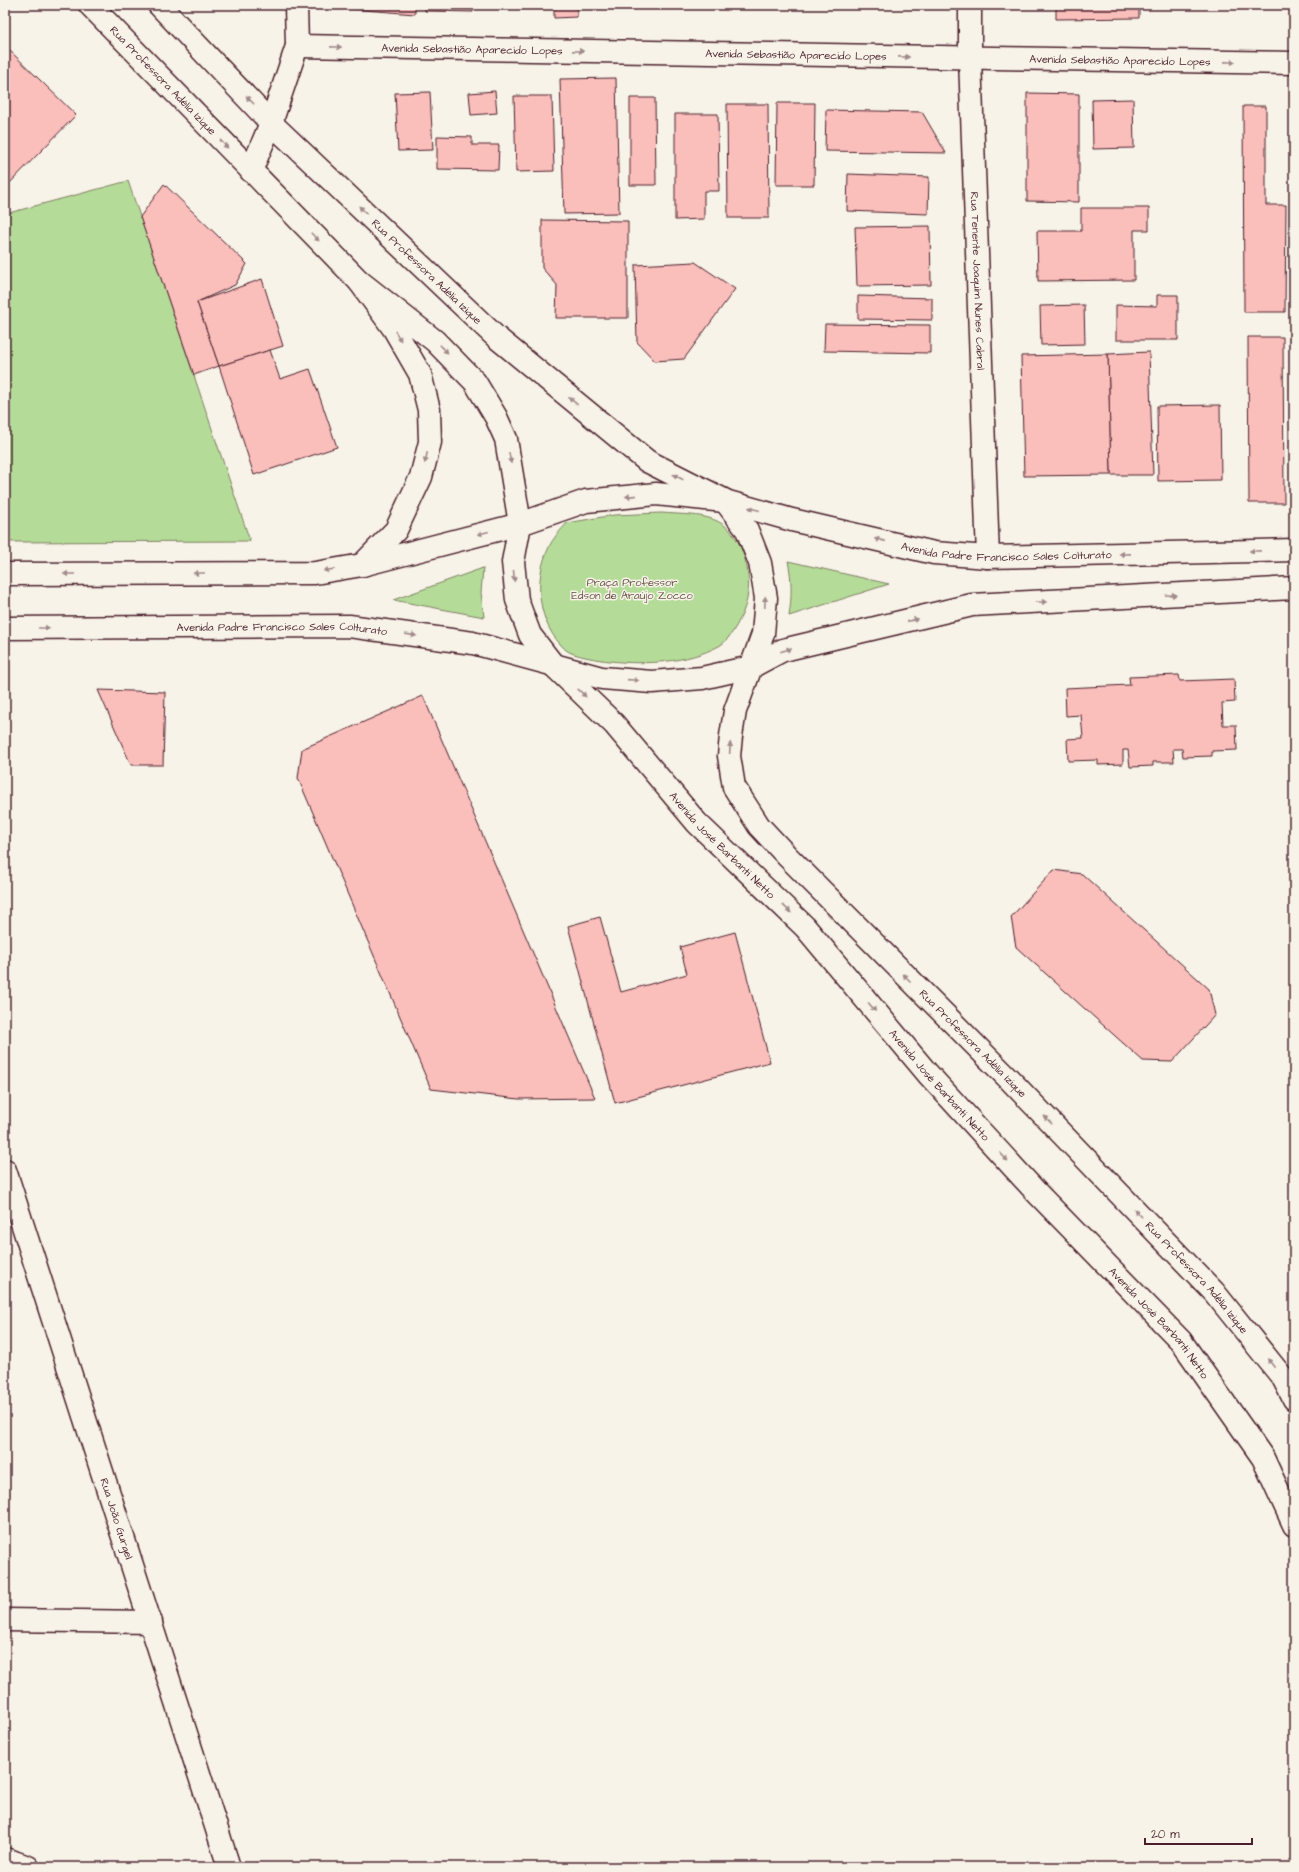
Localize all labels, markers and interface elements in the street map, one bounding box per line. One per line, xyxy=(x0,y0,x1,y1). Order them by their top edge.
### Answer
street label: Rua Professora Adélia Izique xyxy=(106,23,220,138)
street label: Avenida Sebastião Aparecido Lopes xyxy=(381,40,563,59)
one-way arrow xyxy=(330,44,343,50)
street label: Avenida Sebastião Aparecido Lopes xyxy=(705,46,887,64)
one-way arrow xyxy=(572,48,584,55)
street label: Avenida Sebastião Aparecido Lopes xyxy=(1029,51,1211,70)
one-way arrow xyxy=(898,54,911,60)
one-way arrow xyxy=(1224,59,1237,65)
one-way arrow xyxy=(245,95,254,105)
one-way arrow xyxy=(219,139,229,149)
street label: Rua Tenente Joaquim Nunes Cabral xyxy=(967,191,988,371)
one-way arrow xyxy=(358,205,368,215)
street label: Rua Professora Adélia Izique xyxy=(368,216,485,328)
one-way arrow xyxy=(310,232,320,242)
one-way arrow xyxy=(394,330,401,342)
one-way arrow xyxy=(439,344,448,354)
one-way arrow xyxy=(568,396,579,405)
one-way arrow xyxy=(422,452,428,464)
one-way arrow xyxy=(507,452,513,464)
one-way arrow xyxy=(672,474,684,480)
one-way arrow xyxy=(625,493,637,500)
one-way arrow xyxy=(748,506,760,512)
one-way arrow xyxy=(476,531,489,537)
one-way arrow xyxy=(874,537,887,543)
street label: Avenida Padre Francisco Sales Colturato xyxy=(900,539,1112,565)
one-way arrow xyxy=(1248,548,1261,554)
one-way arrow xyxy=(1118,551,1131,557)
one-way arrow xyxy=(323,567,335,573)
one-way arrow xyxy=(192,570,205,576)
one-way arrow xyxy=(511,570,518,582)
one-way arrow xyxy=(62,571,75,577)
park label: Praça Professor Edson de Araújo Zocco xyxy=(571,575,694,603)
one-way arrow xyxy=(1165,592,1178,598)
one-way arrow xyxy=(762,595,768,608)
one-way arrow xyxy=(1035,598,1047,605)
one-way arrow xyxy=(906,616,919,622)
street label: Avenida Padre Francisco Sales Colturato xyxy=(176,619,389,639)
one-way arrow xyxy=(38,624,50,631)
one-way arrow xyxy=(405,632,417,638)
one-way arrow xyxy=(781,647,793,653)
one-way arrow xyxy=(627,677,639,684)
one-way arrow xyxy=(577,689,587,698)
one-way arrow xyxy=(726,742,733,754)
street label: Avenida José Barbanti Netto xyxy=(666,789,779,903)
one-way arrow xyxy=(782,904,792,914)
one-way arrow xyxy=(902,973,912,983)
street label: Rua Professora Adélia Izique xyxy=(916,986,1030,1101)
one-way arrow xyxy=(867,1002,876,1012)
street label: Avenida José Barbanti Netto xyxy=(886,1026,993,1145)
one-way arrow xyxy=(1043,1115,1053,1125)
one-way arrow xyxy=(999,1152,1009,1162)
one-way arrow xyxy=(1134,1208,1143,1218)
street label: Rua Professora Adélia Izique xyxy=(1142,1218,1251,1337)
street label: Avenida José Barbanti Netto xyxy=(1105,1264,1213,1383)
one-way arrow xyxy=(1266,1357,1275,1368)
street label: Rua João Gurgel xyxy=(96,1476,137,1561)
scale bar xyxy=(1145,1820,1252,1846)
text: 20 m xyxy=(1151,1826,1180,1843)

